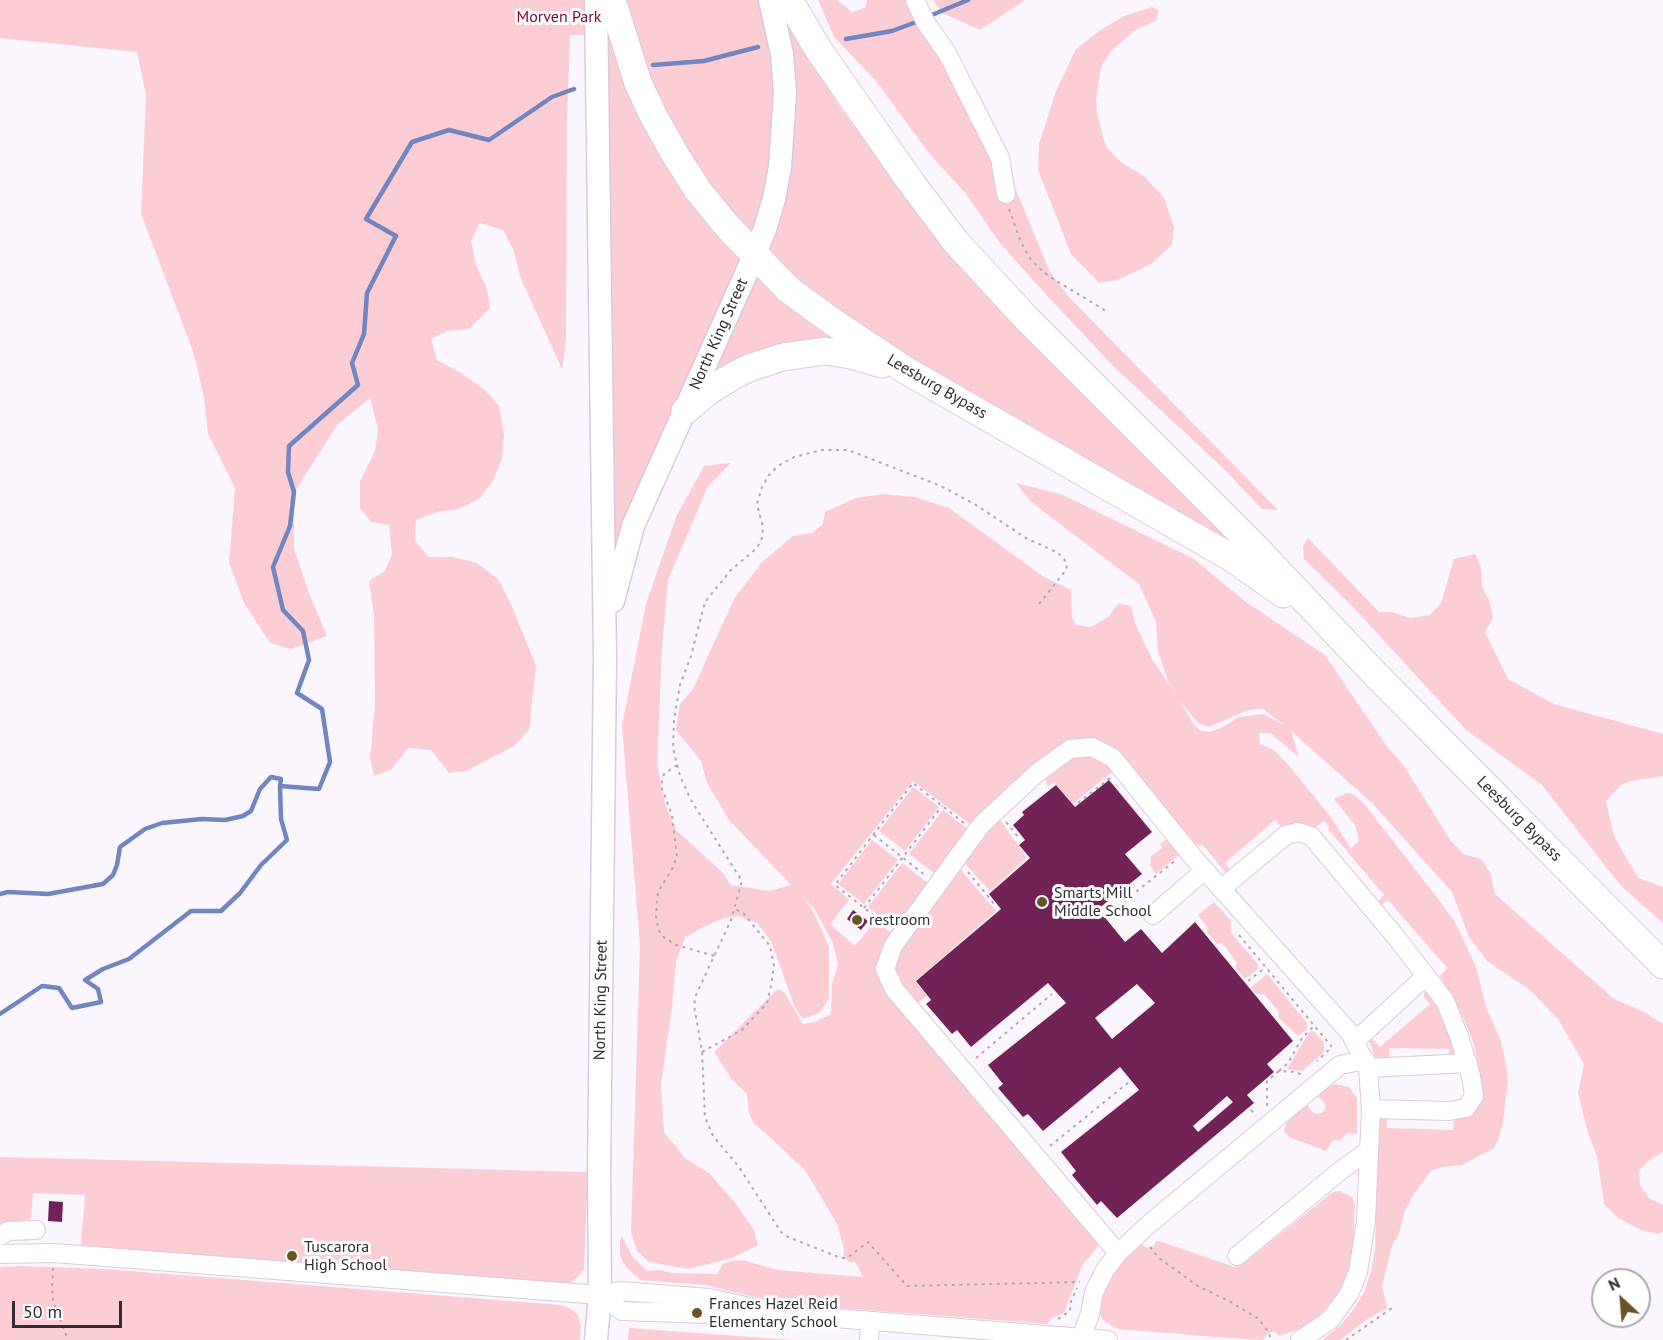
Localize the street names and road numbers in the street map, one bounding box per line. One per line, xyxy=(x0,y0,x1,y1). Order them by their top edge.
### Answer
street label: North King Street xyxy=(686,275,752,393)
street label: Leesburg Bypass xyxy=(883,351,991,423)
street label: Leesburg Bypass xyxy=(1472,772,1566,866)
street label: North King Street xyxy=(590,940,612,1060)

